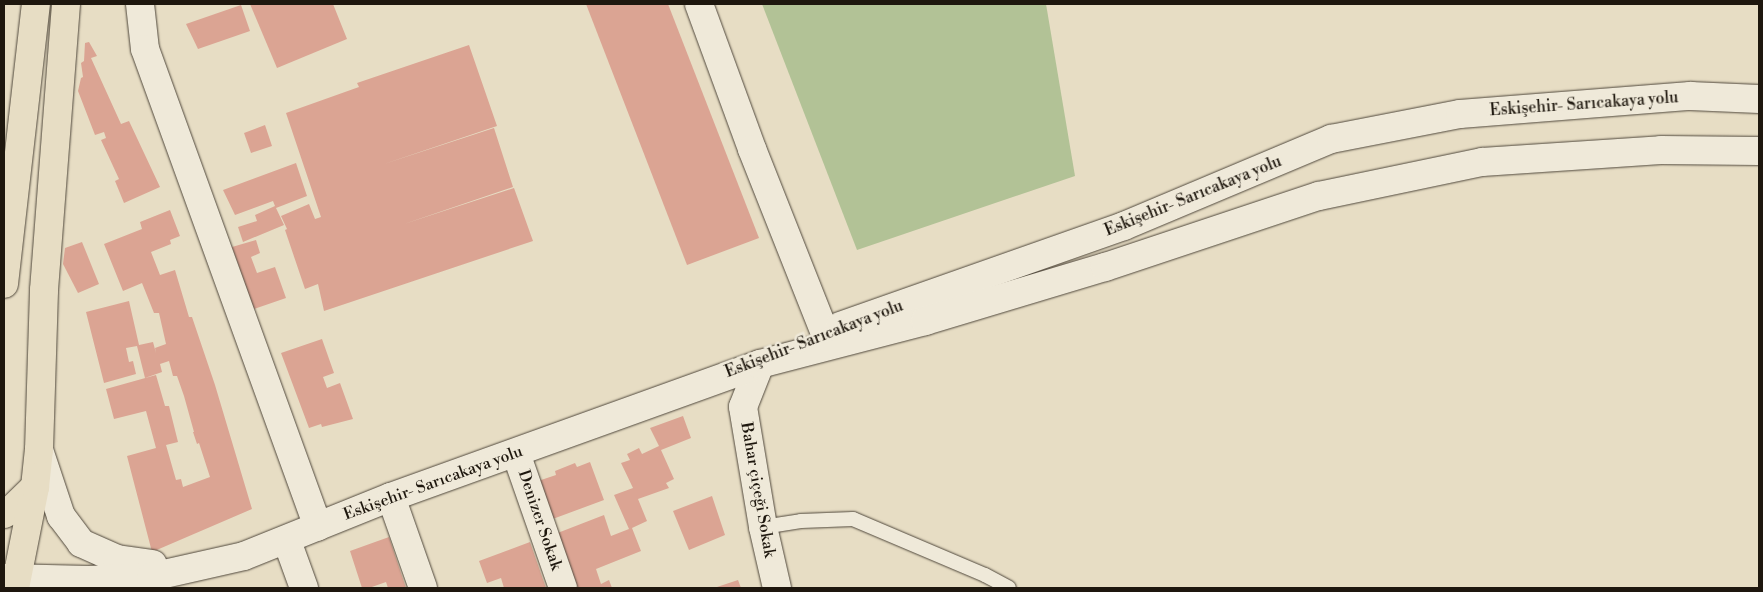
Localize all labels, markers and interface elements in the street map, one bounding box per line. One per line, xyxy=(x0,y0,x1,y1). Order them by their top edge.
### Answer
street label: Eskişehir- Sarıcakaya yolu xyxy=(1489,88,1679,120)
street label: Eskişehir- Sarıcakaya yolu xyxy=(1102,152,1284,240)
street label: Eskişehir- Sarıcakaya yolu xyxy=(722,296,906,382)
street label: Bahar çiçeği Sokak xyxy=(737,421,779,559)
street label: Eskişehir- Sarıcakaya yolu xyxy=(341,442,525,524)
street label: Denizer Sokak xyxy=(514,467,566,573)

